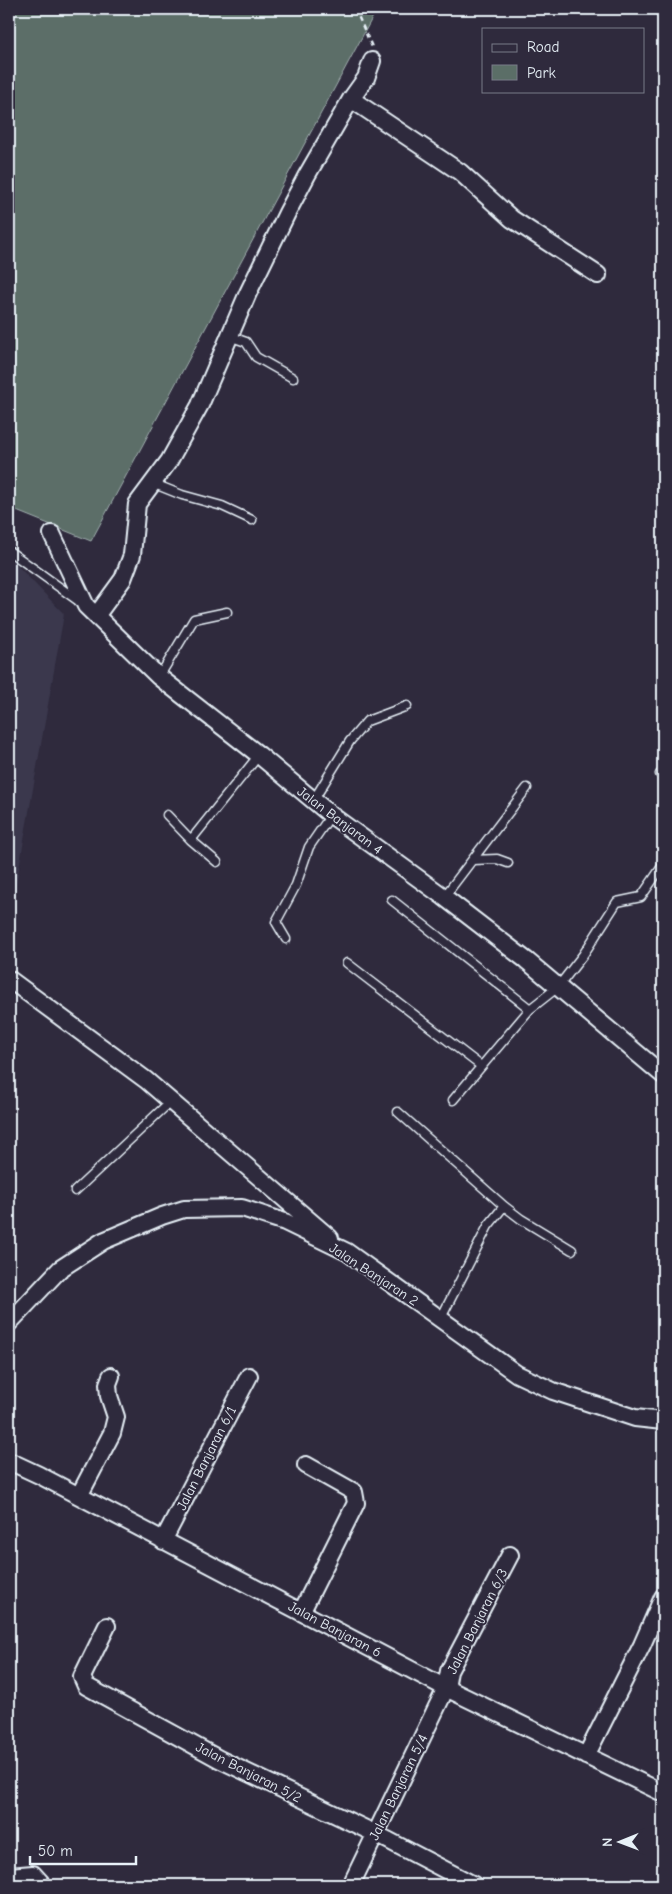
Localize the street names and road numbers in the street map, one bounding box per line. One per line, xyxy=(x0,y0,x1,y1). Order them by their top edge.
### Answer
street label: Jalan Banjaran 4 xyxy=(294,783,386,858)
street label: Jalan Banjaran 2 xyxy=(326,1239,421,1310)
street label: Jalan Banjaran 6/1 xyxy=(173,1403,240,1513)
street label: Jalan Banjaran 6/3 xyxy=(443,1566,511,1677)
street label: Jalan Banjaran 6 xyxy=(285,1598,384,1661)
street label: Jalan Banjaran 5/4 xyxy=(365,1731,432,1843)
street label: Jalan Banjaran 5/2 xyxy=(193,1738,305,1806)

